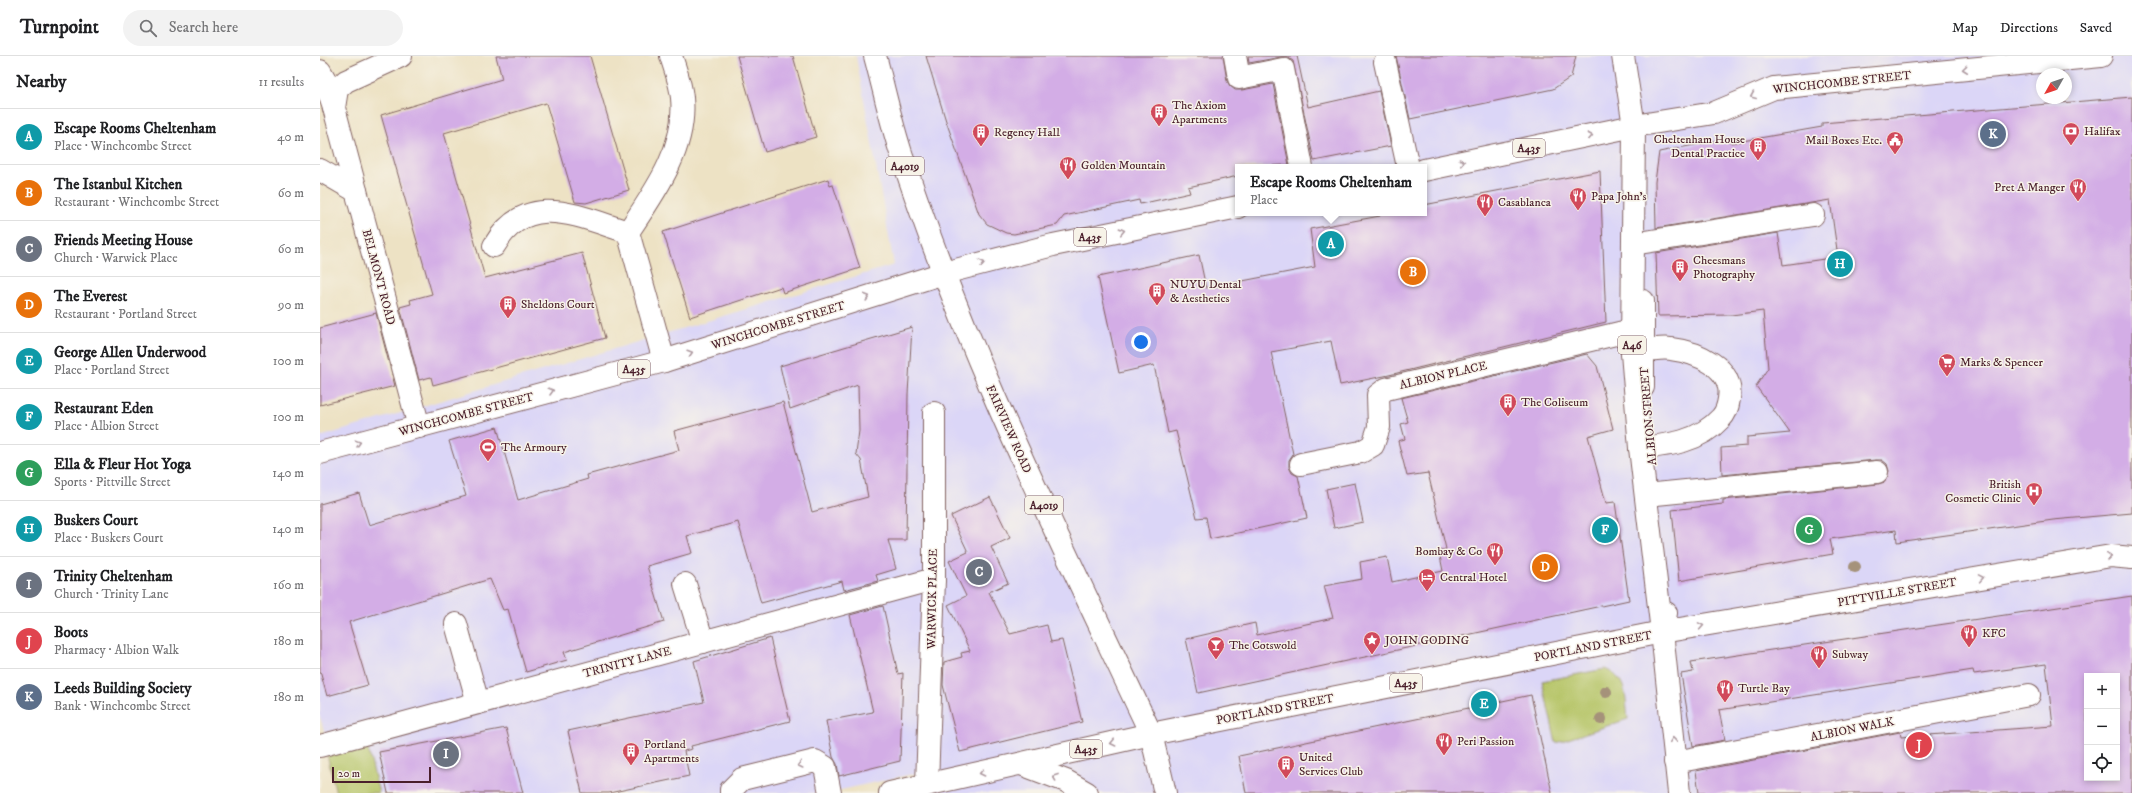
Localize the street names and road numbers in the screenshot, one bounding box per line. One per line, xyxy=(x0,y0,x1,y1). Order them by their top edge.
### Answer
street label: WINCHCOMBE STREET xyxy=(1771,68,1912,97)
road number: A435 xyxy=(1513,139,1545,157)
road number: A4019 xyxy=(886,157,924,175)
street label: BELMONT ROAD xyxy=(359,228,399,327)
road number: A435 xyxy=(1074,228,1106,246)
street label: WINCHCOMBE STREET xyxy=(709,298,847,353)
road number: A46 xyxy=(1618,336,1646,354)
street label: ALBION PLACE xyxy=(1398,358,1489,393)
road number: A435 xyxy=(618,360,650,378)
street label: ALBION STREET xyxy=(1637,366,1660,466)
street label: FAIRVIEW ROAD xyxy=(982,383,1035,476)
street label: WINCHCOMBE STREET xyxy=(396,389,535,440)
road number: A4019 xyxy=(1025,496,1063,514)
street label: WARWICK PLACE xyxy=(924,548,941,650)
street label: PITTVILLE STREET xyxy=(1836,575,1958,610)
street label: PORTLAND STREET xyxy=(1533,628,1653,665)
street label: TRINITY LANE xyxy=(581,643,673,681)
road number: A435 xyxy=(1390,674,1422,692)
street label: PORTLAND STREET xyxy=(1215,691,1335,728)
street label: ALBION WALK xyxy=(1809,714,1896,745)
road number: A435 xyxy=(1070,740,1102,758)

